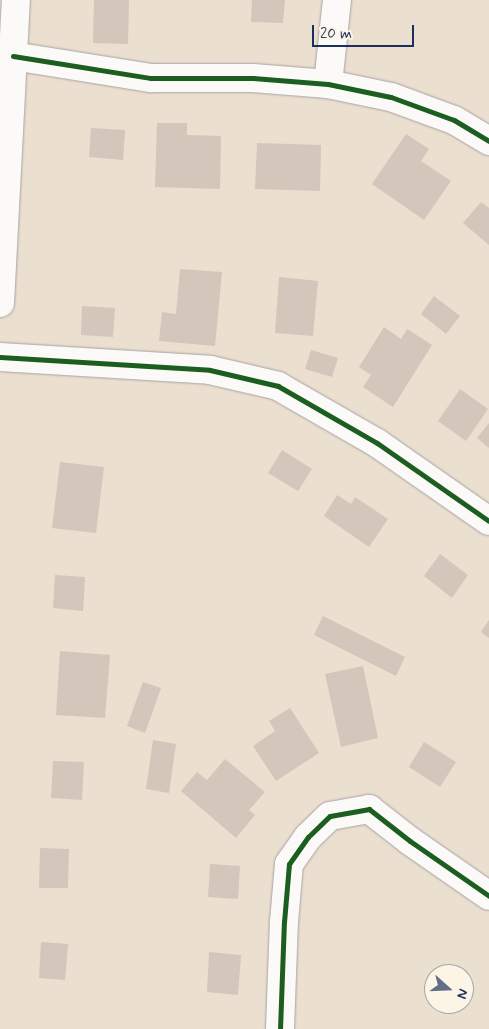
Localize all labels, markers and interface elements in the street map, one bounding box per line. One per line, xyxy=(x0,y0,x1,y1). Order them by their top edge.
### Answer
scale bar xyxy=(314,15,416,47)
text: 20 m xyxy=(320,24,352,44)
north arrow xyxy=(424,964,474,1014)
text: N xyxy=(452,986,472,1001)

